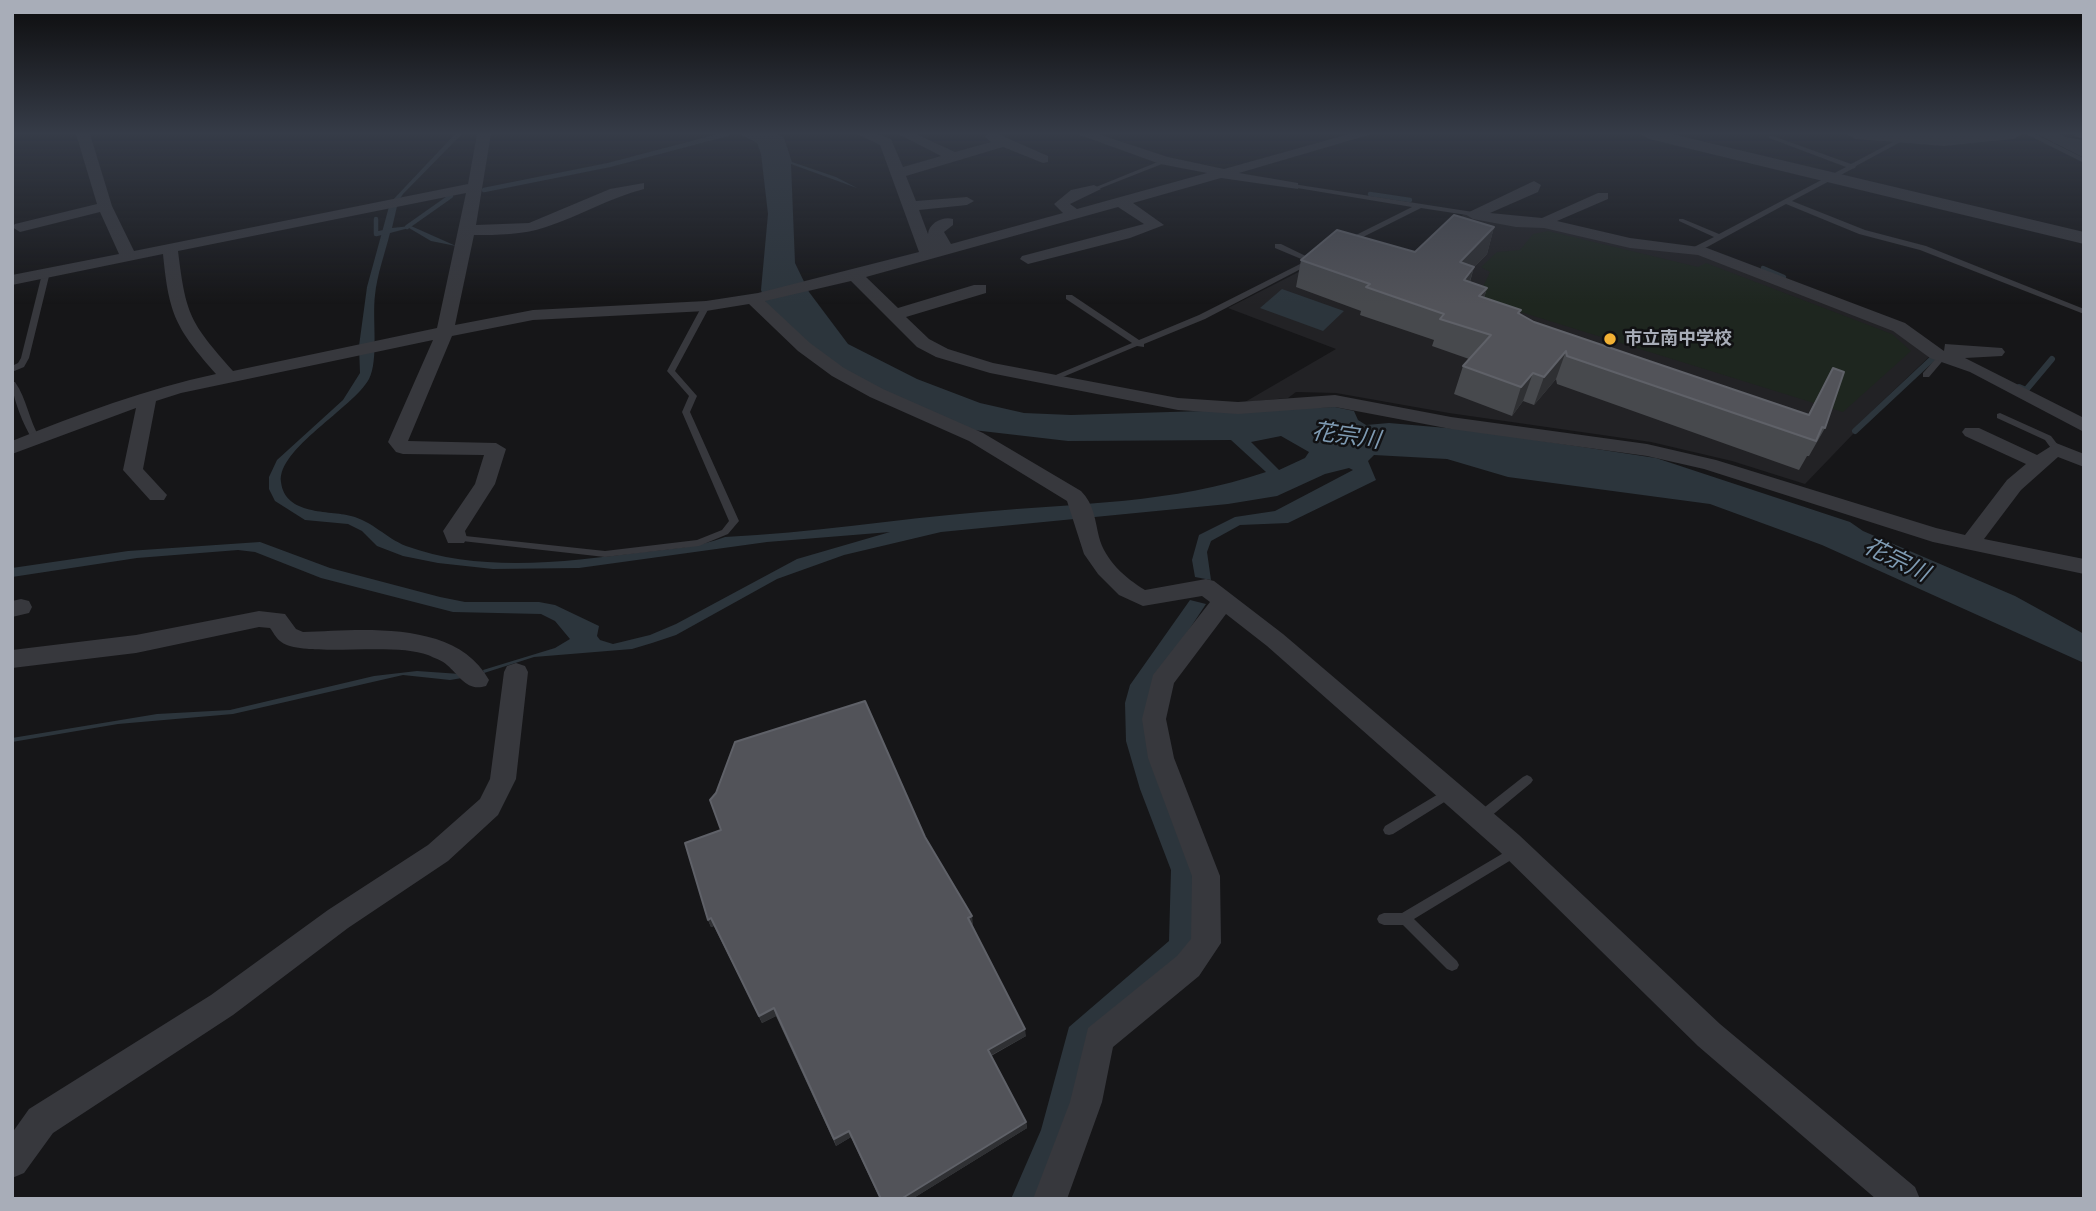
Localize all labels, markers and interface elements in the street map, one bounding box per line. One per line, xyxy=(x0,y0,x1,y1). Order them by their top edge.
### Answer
place label: 市立南中学校 xyxy=(1624,328,1732,350)
marker: 市立南中学校 xyxy=(1602,331,1618,347)
water label: 花宗川 xyxy=(1310,419,1382,455)
water label: 花宗川 xyxy=(1859,533,1933,589)

